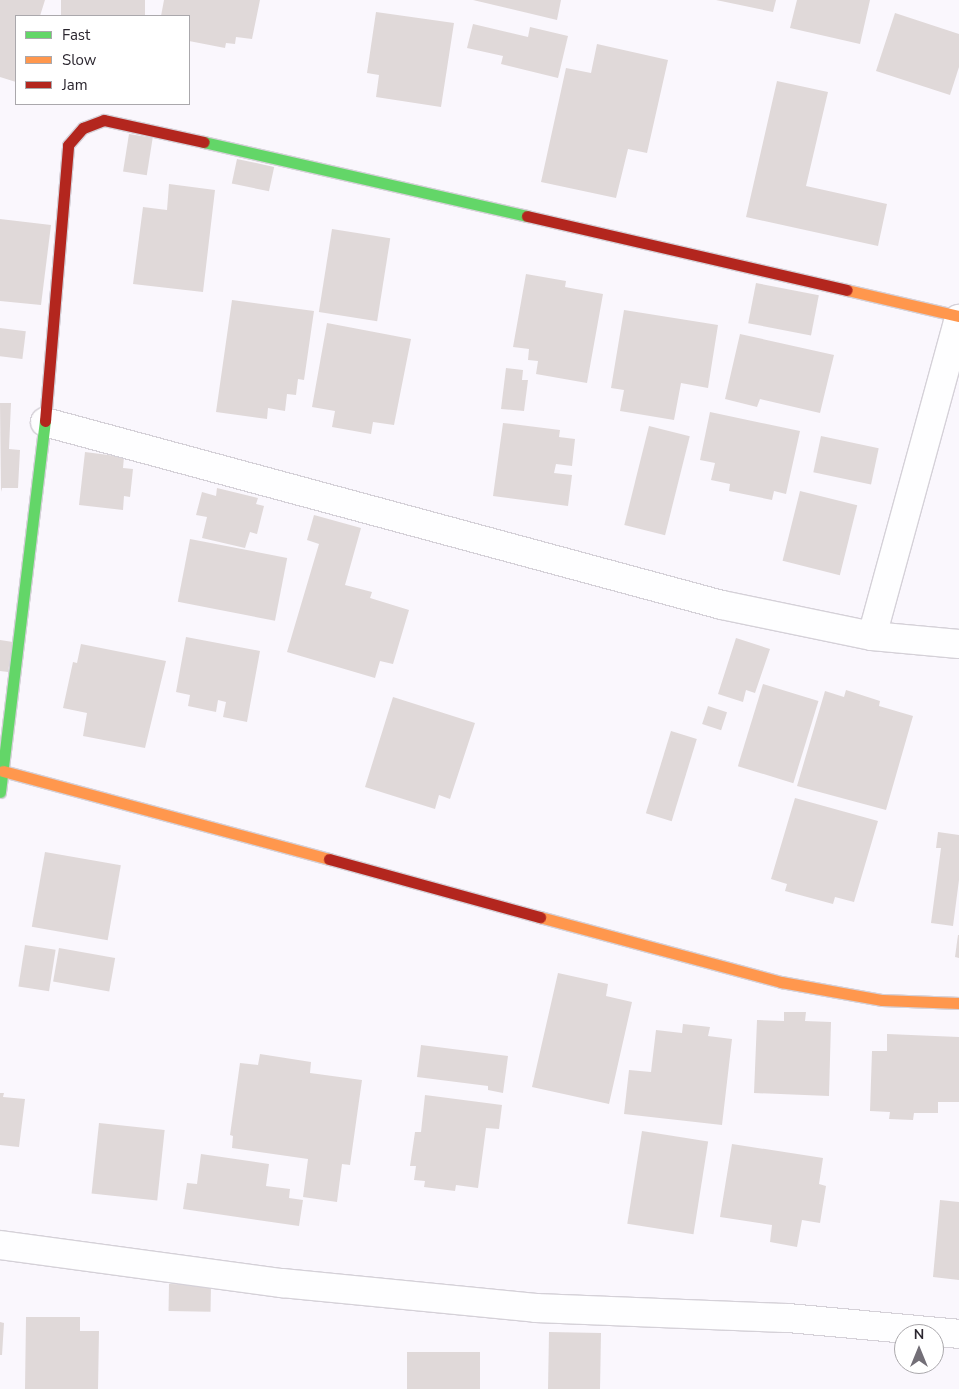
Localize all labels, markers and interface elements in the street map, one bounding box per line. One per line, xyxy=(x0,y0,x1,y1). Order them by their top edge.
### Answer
legend xyxy=(15,15,190,105)
text: Fast xyxy=(62,25,90,45)
text: Slow xyxy=(62,50,96,70)
text: Jam xyxy=(62,75,88,95)
north arrow xyxy=(894,1324,944,1374)
text: N xyxy=(914,1325,924,1344)

